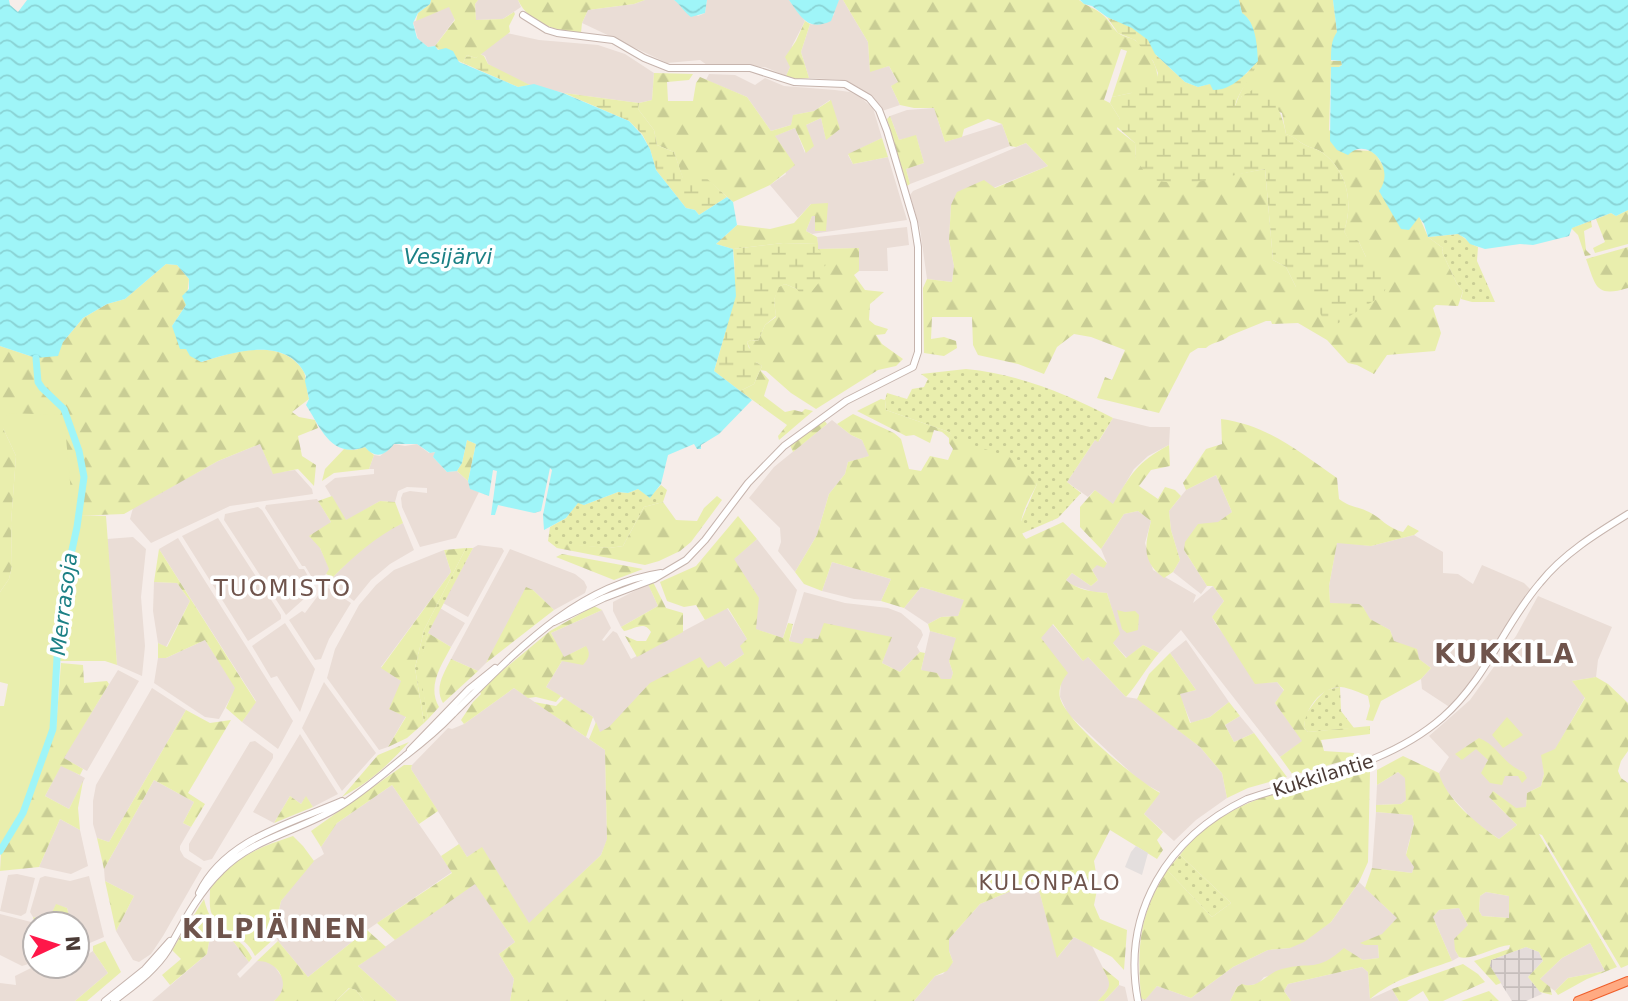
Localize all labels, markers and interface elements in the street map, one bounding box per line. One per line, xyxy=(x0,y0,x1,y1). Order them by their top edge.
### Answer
water label: Vesijärvi xyxy=(404,245,492,269)
water label: Merrasoja xyxy=(46,551,82,657)
district label: TUOMISTO xyxy=(213,575,352,601)
district label: KUKKILA xyxy=(1434,639,1576,669)
street label: Kukkilantie xyxy=(1270,749,1376,801)
district label: KULONPALO xyxy=(979,871,1121,895)
north arrow xyxy=(21,910,91,980)
district label: KILPIÄINEN xyxy=(182,913,368,944)
text: N xyxy=(61,935,84,953)

